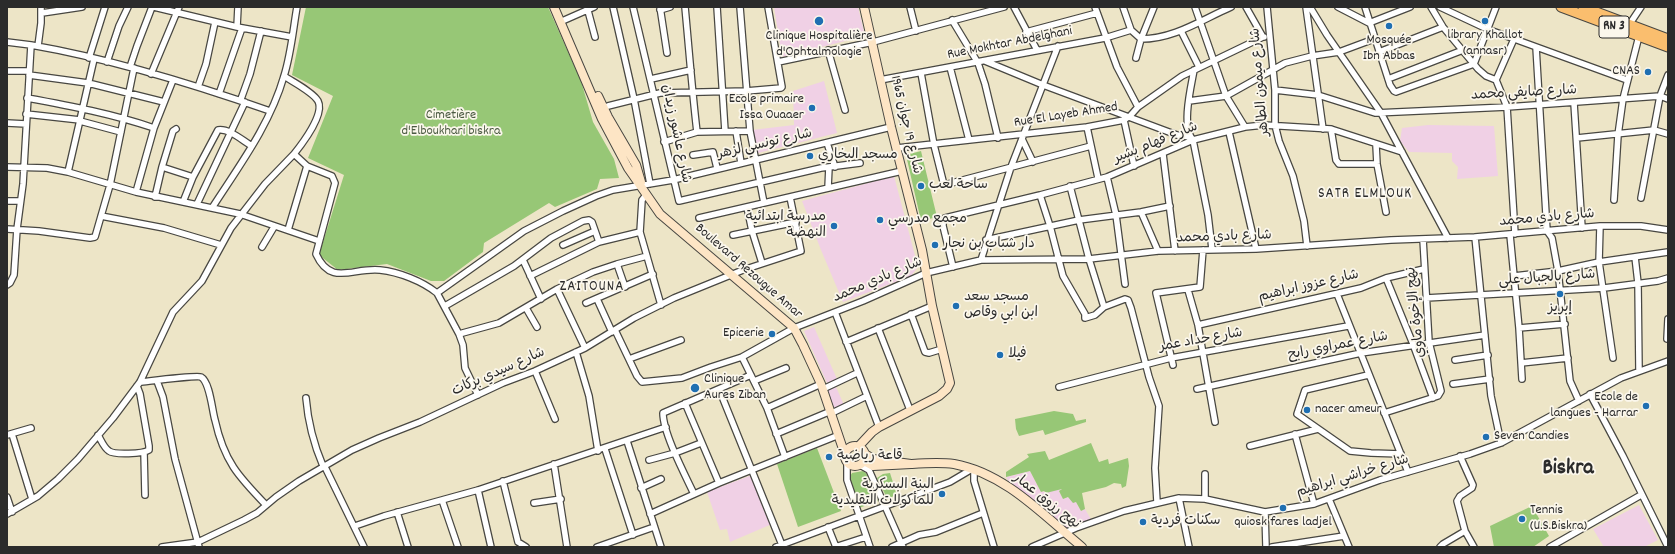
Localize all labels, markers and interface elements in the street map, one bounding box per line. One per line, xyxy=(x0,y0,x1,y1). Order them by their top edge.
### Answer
marker: Clinique Hospitalière d'Ophtalmologie xyxy=(813,15,825,27)
marker: library Khallot (annasr) xyxy=(1480,16,1490,26)
road number: RN 3 xyxy=(1599,16,1629,38)
marker: Mosquée Ibn Abbas xyxy=(1384,21,1394,31)
street label: Rue Mokhtar Abdelghani xyxy=(946,24,1074,64)
street label: شارع ميمون الطاهر xyxy=(1248,27,1274,137)
place label: library Khallot (annasr) xyxy=(1447,28,1523,60)
place label: Clinique Hospitalière d'Ophtalmologie xyxy=(766,29,872,62)
place label: Mosquée Ibn Abbas xyxy=(1363,33,1415,66)
place label: CNAS xyxy=(1612,64,1640,80)
marker: CNAS xyxy=(1643,67,1653,77)
street label: شارع 19 جوان 1965 xyxy=(886,74,924,176)
street label: شارع عاشور زيدان xyxy=(656,83,694,185)
street label: شارع صايفي محمد xyxy=(1471,83,1577,105)
place label: Ecole primaire Issa Ouaaer xyxy=(729,92,804,124)
street label: Rue El Layeb Ahmed xyxy=(1013,99,1119,133)
marker: Ecole primaire Issa Ouaaer xyxy=(807,103,817,113)
park label: Cimetière d'Elboukhari biskra xyxy=(401,108,501,140)
street label: شارع فهام بشير xyxy=(1111,119,1201,169)
street label: شارع تونسي لزهر xyxy=(716,126,814,164)
place label: مسجد البخاري xyxy=(818,148,898,164)
marker: مسجد البخاري xyxy=(805,151,815,161)
place label: ساحة لعب xyxy=(929,178,988,194)
marker: ساحة لعب xyxy=(916,181,926,191)
district label: SATR ELMLOUK xyxy=(1318,186,1412,204)
street label: شارع بادي محمد xyxy=(1499,206,1595,232)
place label: مدرسة ابتدائية النهضة xyxy=(746,210,826,242)
place label: مجمع مدرسي xyxy=(888,212,967,228)
marker: مجمع مدرسي xyxy=(875,215,885,225)
street label: Boulevard Rezougue Amar xyxy=(691,221,805,323)
marker: مدرسة ابتدائية النهضة xyxy=(829,221,839,231)
street label: شارع بادي محمد xyxy=(1176,228,1272,248)
place label: دار شباب بن نجار xyxy=(943,237,1035,253)
marker: دار شباب بن نجار xyxy=(930,240,940,250)
street label: شارع بادي محمد xyxy=(831,255,925,307)
street label: نهج الإخوة ماوي xyxy=(1404,266,1430,358)
street label: شارع عزوز ابراهيم xyxy=(1257,267,1361,307)
street label: شارع بالجبال علي xyxy=(1498,267,1596,291)
district label: ZAITOUNA xyxy=(560,279,624,297)
marker: إبريز xyxy=(1555,289,1565,299)
place label: مسجد سعد ابن ابي وقاص xyxy=(964,290,1038,322)
marker: مسجد سعد ابن ابي وقاص xyxy=(951,301,961,311)
place label: إبريز xyxy=(1548,301,1572,317)
street label: شارع حداد عمر xyxy=(1158,325,1244,357)
place label: Epicerie xyxy=(723,326,764,342)
marker: Epicerie xyxy=(767,329,777,339)
street label: شارع عمراوي رابح xyxy=(1286,329,1390,365)
street label: شارع سيدي بركات xyxy=(450,345,548,401)
place label: فيلا xyxy=(1008,347,1027,363)
marker: فيلا xyxy=(995,350,1005,360)
place label: Clinique Aures Ziban xyxy=(704,372,766,404)
marker: Clinique Aures Ziban xyxy=(689,382,701,394)
place label: Ecole de langues - Harrar xyxy=(1550,390,1638,422)
marker: Ecole de langues - Harrar xyxy=(1641,401,1651,411)
place label: nacer ameur xyxy=(1315,402,1382,418)
marker: nacer ameur xyxy=(1302,405,1312,415)
place label: Seven Candies xyxy=(1494,429,1569,445)
marker: Seven Candies xyxy=(1481,432,1491,442)
place label: قاعة رياضية xyxy=(837,449,903,465)
marker: قاعة رياضية xyxy=(824,452,834,462)
street label: شارع خراشي ابراهيم xyxy=(1295,452,1411,502)
district label: Biskra xyxy=(1542,457,1594,483)
street label: نهج رزوق عمار xyxy=(1009,470,1083,534)
place label: البنة البسكرية للمأكولات التقليدية xyxy=(832,478,934,510)
marker: البنة البسكرية للمأكولات التقليدية xyxy=(937,489,947,499)
marker: quiosk fares ladjel xyxy=(1278,503,1288,513)
place label: Tennis (U.S.Biskra) xyxy=(1530,503,1587,536)
place label: سكنات فردية xyxy=(1151,514,1221,530)
marker: Tennis (U.S.Biskra) xyxy=(1517,514,1527,524)
place label: quiosk fares ladjel xyxy=(1234,515,1332,531)
marker: سكنات فردية xyxy=(1138,517,1148,527)

